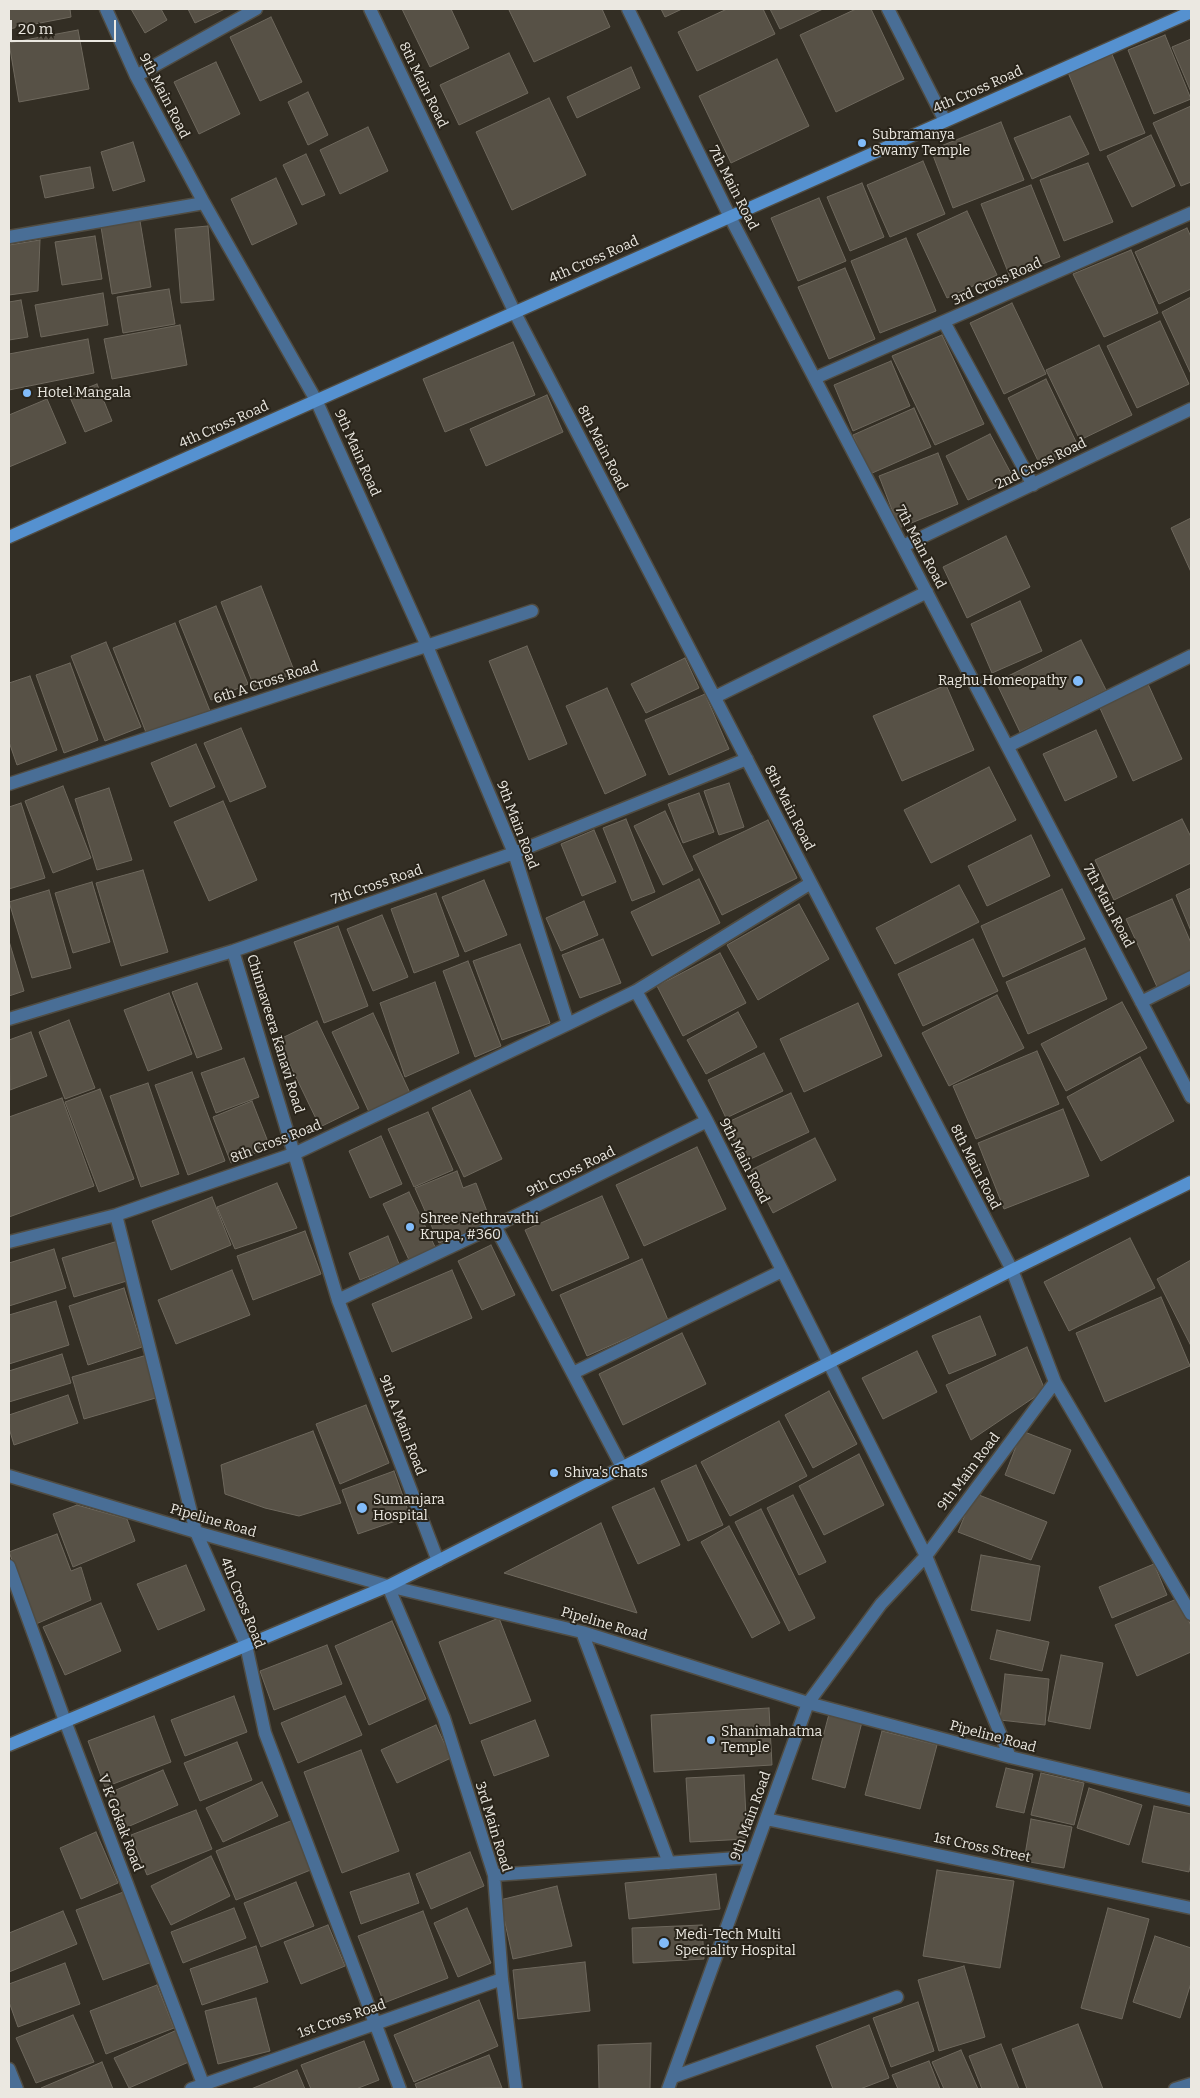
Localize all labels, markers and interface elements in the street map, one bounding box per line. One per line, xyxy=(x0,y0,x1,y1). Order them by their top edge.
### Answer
scale bar xyxy=(12,10,119,42)
text: 20 m xyxy=(18,20,53,38)
street label: 8th Main Road xyxy=(395,39,451,131)
street label: 9th Main Road xyxy=(135,51,193,141)
street label: 4th Cross Road xyxy=(931,63,1025,117)
place label: Subramanya Swamy Temple xyxy=(872,127,970,160)
marker: Subramanya Swamy Temple xyxy=(856,137,868,149)
street label: 7th Main Road xyxy=(705,143,761,233)
street label: 4th Cross Road xyxy=(547,233,641,287)
street label: 3rd Cross Road xyxy=(950,255,1044,309)
place label: Hotel Mangala xyxy=(37,385,131,401)
marker: Hotel Mangala xyxy=(21,387,33,399)
street label: 4th Cross Road xyxy=(177,398,271,452)
street label: 8th Main Road xyxy=(573,403,631,493)
street label: 9th Main Road xyxy=(330,407,384,499)
street label: 2nd Cross Road xyxy=(993,435,1089,493)
street label: 7th Main Road xyxy=(891,502,949,592)
street label: 6th A Cross Road xyxy=(212,658,320,708)
place label: Raghu Homeopathy xyxy=(938,673,1067,689)
marker: Raghu Homeopathy xyxy=(1071,674,1085,688)
street label: 8th Main Road xyxy=(760,763,818,853)
street label: 9th Main Road xyxy=(492,778,542,872)
street label: 7th Main Road xyxy=(1079,861,1137,951)
street label: 7th Cross Road xyxy=(329,862,425,908)
street label: Chinnaveera Kanavi Road xyxy=(243,952,307,1116)
street label: 9th Main Road xyxy=(715,1116,773,1206)
street label: 8th Cross Road xyxy=(228,1117,324,1167)
street label: 8th Main Road xyxy=(946,1122,1004,1212)
street label: 9th Cross Road xyxy=(524,1143,618,1201)
place label: Shree Nethravathi Krupa, #360 xyxy=(420,1211,539,1244)
marker: Shree Nethravathi Krupa, #360 xyxy=(404,1221,416,1233)
street label: 9th A Main Road xyxy=(375,1373,429,1477)
street label: 9th Main Road xyxy=(934,1430,1004,1514)
place label: Shiva's Chats xyxy=(564,1465,648,1481)
marker: Shiva's Chats xyxy=(548,1467,560,1479)
place label: Sumanjara Hospital xyxy=(373,1492,445,1524)
street label: Pipeline Road xyxy=(168,1501,258,1541)
marker: Sumanjara Hospital xyxy=(355,1501,369,1515)
street label: 4th Cross Road xyxy=(216,1555,268,1651)
street label: Pipeline Road xyxy=(559,1604,649,1644)
street label: Pipeline Road xyxy=(948,1717,1038,1757)
place label: Shanimahatma Temple xyxy=(721,1724,822,1756)
marker: Shanimahatma Temple xyxy=(705,1734,717,1746)
street label: 9th Main Road xyxy=(727,1769,775,1863)
street label: V K Gokak Road xyxy=(94,1772,146,1874)
street label: 3rd Main Road xyxy=(471,1780,515,1874)
street label: 1st Cross Street xyxy=(932,1830,1032,1866)
place label: Medi-Tech Multi Speciality Hospital xyxy=(675,1927,796,1960)
marker: Medi-Tech Multi Speciality Hospital xyxy=(657,1936,671,1950)
street label: 1st Cross Road xyxy=(296,1996,388,2042)

